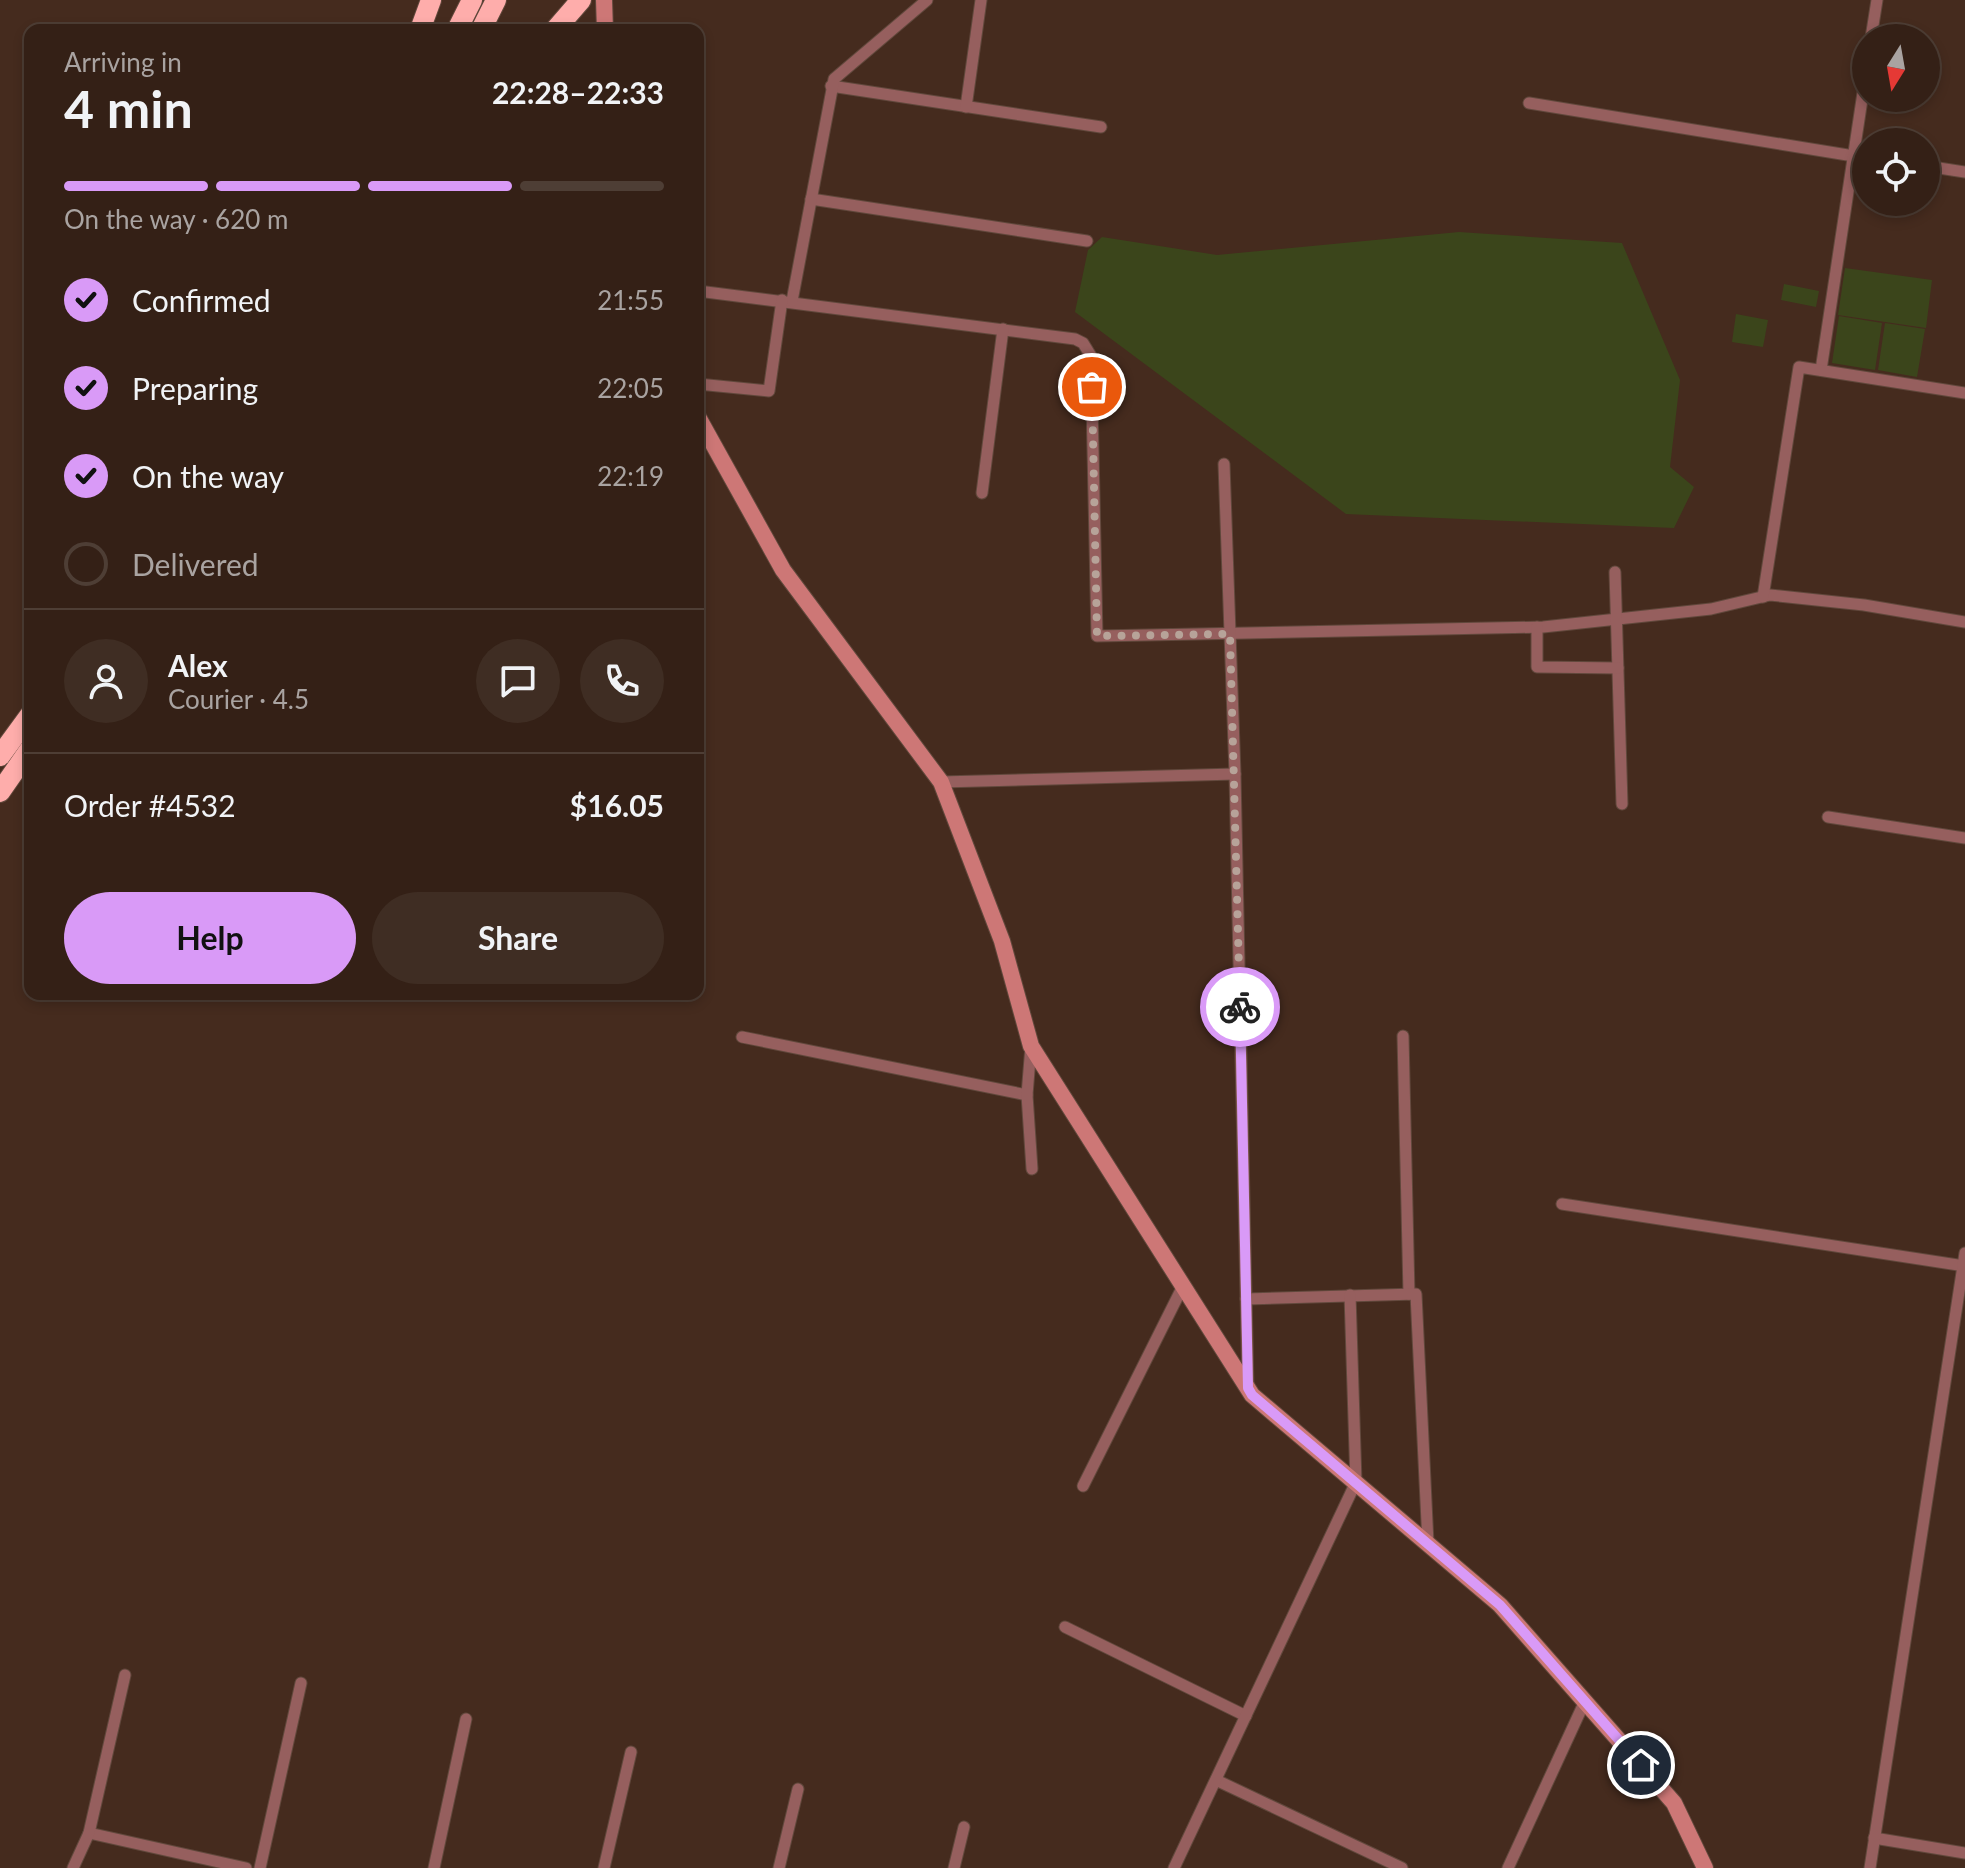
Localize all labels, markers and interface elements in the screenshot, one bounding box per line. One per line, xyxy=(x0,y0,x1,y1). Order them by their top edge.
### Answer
north arrow xyxy=(1852,24,1940,112)
map controls xyxy=(1852,24,1940,216)
text: Arriving in xyxy=(64,46,182,78)
text: 22:28–22:33 xyxy=(492,74,664,110)
text: 4 min xyxy=(64,77,193,139)
button: locate xyxy=(1852,128,1940,216)
text: On the way · 620 m xyxy=(64,203,288,235)
icon: check xyxy=(64,278,108,322)
text: Confirmed xyxy=(132,282,271,318)
text: 21:55 xyxy=(597,284,664,316)
pin xyxy=(1058,353,1126,421)
icon: bag xyxy=(1070,365,1114,409)
icon: check xyxy=(64,366,108,410)
text: Preparing xyxy=(132,370,258,406)
text: 22:05 xyxy=(597,372,664,404)
icon: check xyxy=(64,454,108,498)
text: On the way xyxy=(132,458,284,494)
text: 22:19 xyxy=(597,460,664,492)
text: Delivered xyxy=(132,546,259,582)
button: person xyxy=(64,639,148,723)
button: chat xyxy=(476,639,560,723)
button: phone xyxy=(580,639,664,723)
text: Alex xyxy=(168,647,228,683)
text: Courier · 4.5 xyxy=(168,683,309,715)
text: Order #4532 xyxy=(64,787,236,823)
text: $16.05 xyxy=(570,787,664,823)
button: Help xyxy=(64,892,356,984)
button: Share xyxy=(372,892,664,984)
courier xyxy=(1200,967,1280,1047)
icon: bike xyxy=(1218,985,1262,1029)
pin xyxy=(1607,1731,1675,1799)
icon: home xyxy=(1619,1743,1663,1787)

